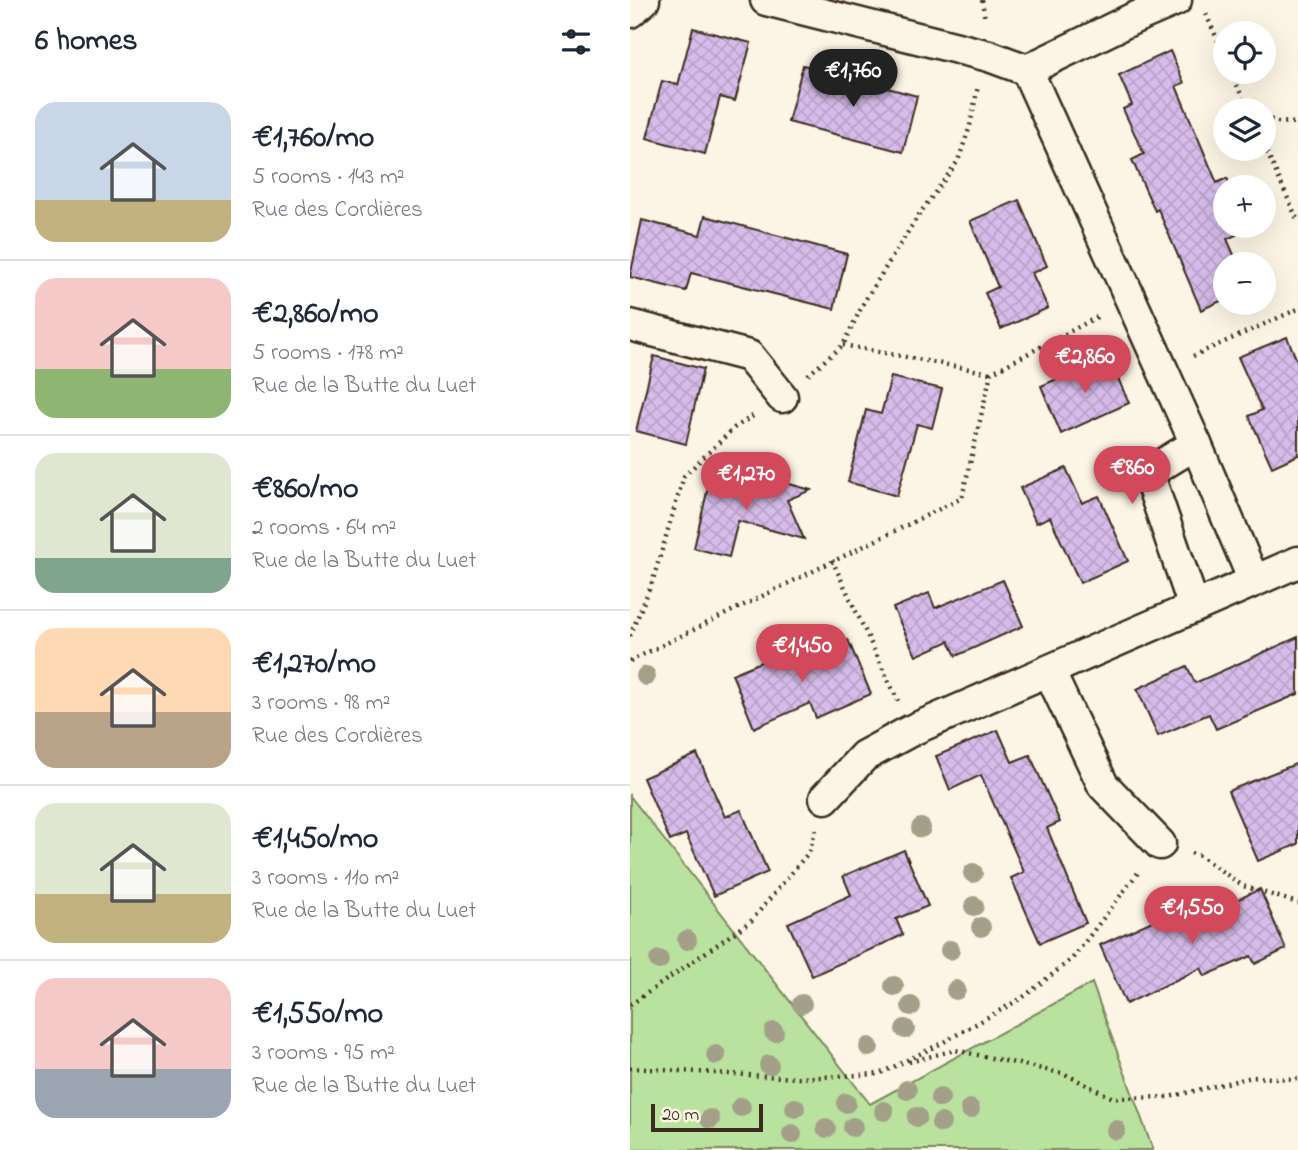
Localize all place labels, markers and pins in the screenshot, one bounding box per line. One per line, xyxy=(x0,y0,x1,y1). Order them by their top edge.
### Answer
pin: €1,760 xyxy=(796,50,910,109)
pin: €2,860 xyxy=(1028,336,1142,395)
pin: €860 xyxy=(1091,447,1173,506)
pin: €1,270 xyxy=(689,452,803,512)
pin: €1,450 xyxy=(745,624,859,684)
pin: €1,550 xyxy=(1135,886,1249,946)

